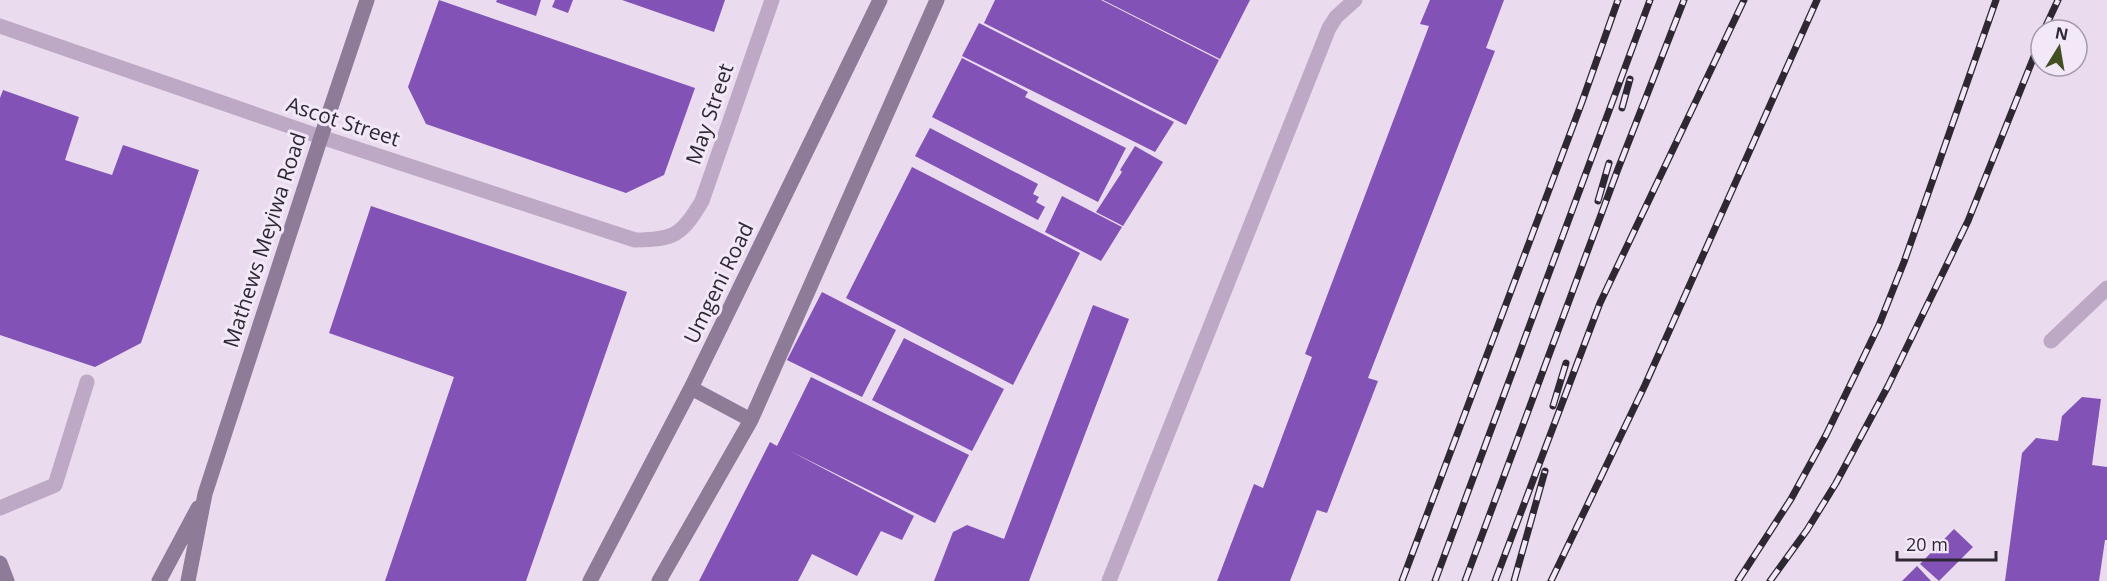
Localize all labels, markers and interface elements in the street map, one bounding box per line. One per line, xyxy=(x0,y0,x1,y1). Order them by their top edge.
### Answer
north arrow xyxy=(2029,18,2089,78)
text: N xyxy=(2053,21,2070,45)
street label: May Street xyxy=(679,59,739,168)
street label: Ascot Street xyxy=(283,90,404,153)
street label: Mathews Meyiwa Road xyxy=(216,129,312,351)
street label: Umgeni Road xyxy=(677,217,760,348)
scale bar xyxy=(1897,524,1996,562)
text: 20 m xyxy=(1906,532,1948,556)

